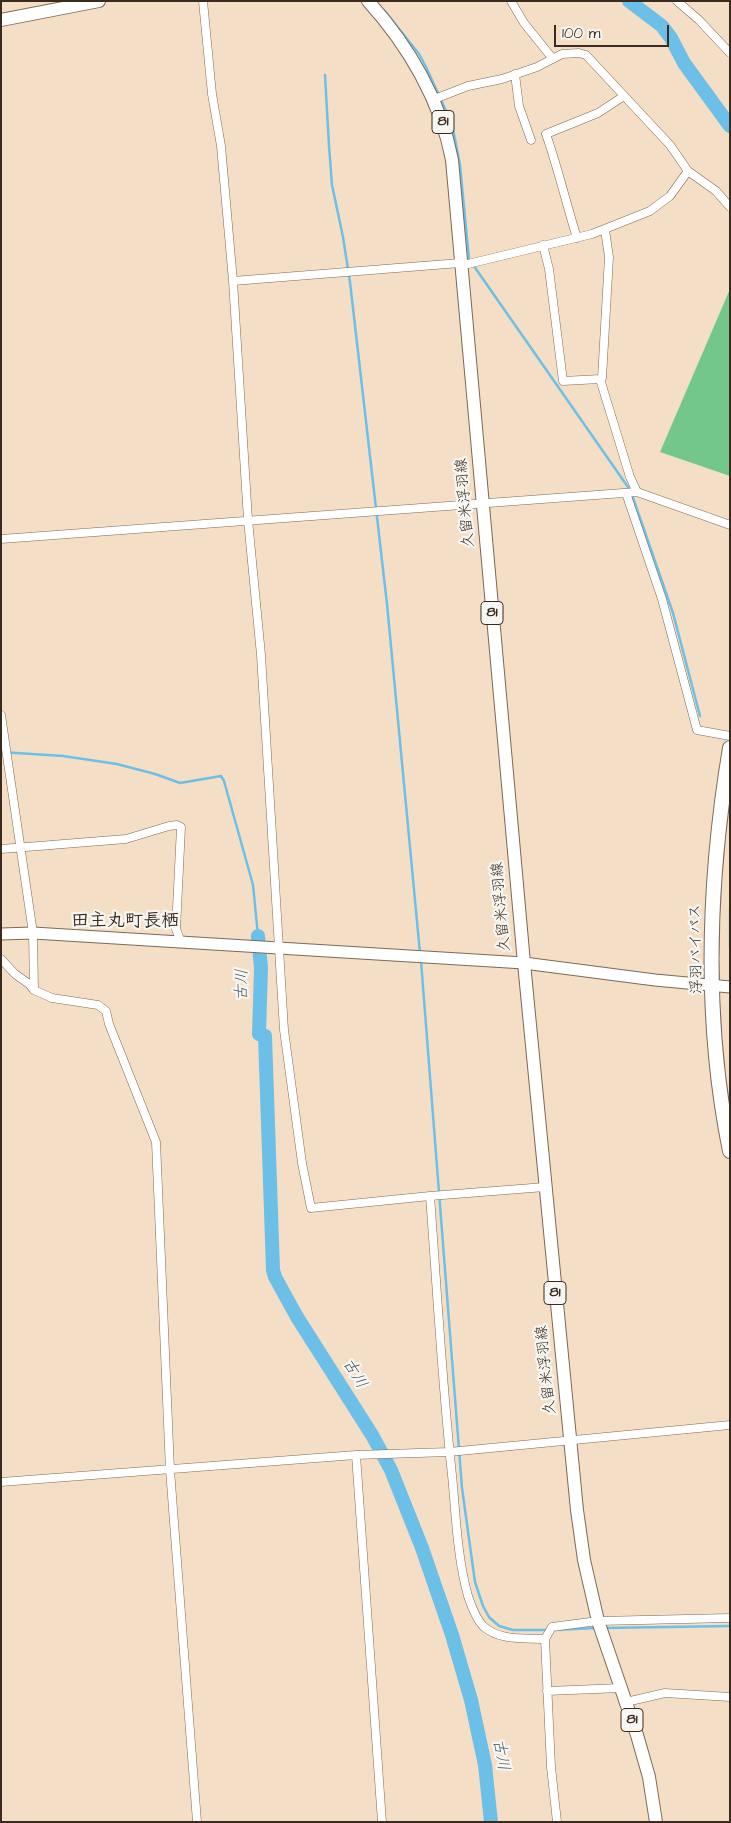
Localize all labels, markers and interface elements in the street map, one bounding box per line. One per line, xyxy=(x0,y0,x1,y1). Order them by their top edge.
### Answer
scale bar xyxy=(556,15,671,47)
text: 100 m xyxy=(562,23,601,44)
road number: 81 xyxy=(432,110,454,134)
street label: 久留米浮羽線 xyxy=(453,457,479,549)
road number: 81 xyxy=(481,602,503,624)
street label: 久留米浮羽線 xyxy=(489,861,515,953)
street label: 浮羽バイパス xyxy=(687,904,707,994)
district label: 田主丸町長栖 xyxy=(71,911,179,933)
water label: 古川 xyxy=(233,969,253,1001)
road number: 81 xyxy=(544,1282,566,1305)
street label: 久留米浮羽線 xyxy=(533,1324,561,1416)
water label: 古川 xyxy=(338,1355,370,1393)
road number: 81 xyxy=(621,1708,643,1732)
water label: 古川 xyxy=(488,1738,512,1772)

